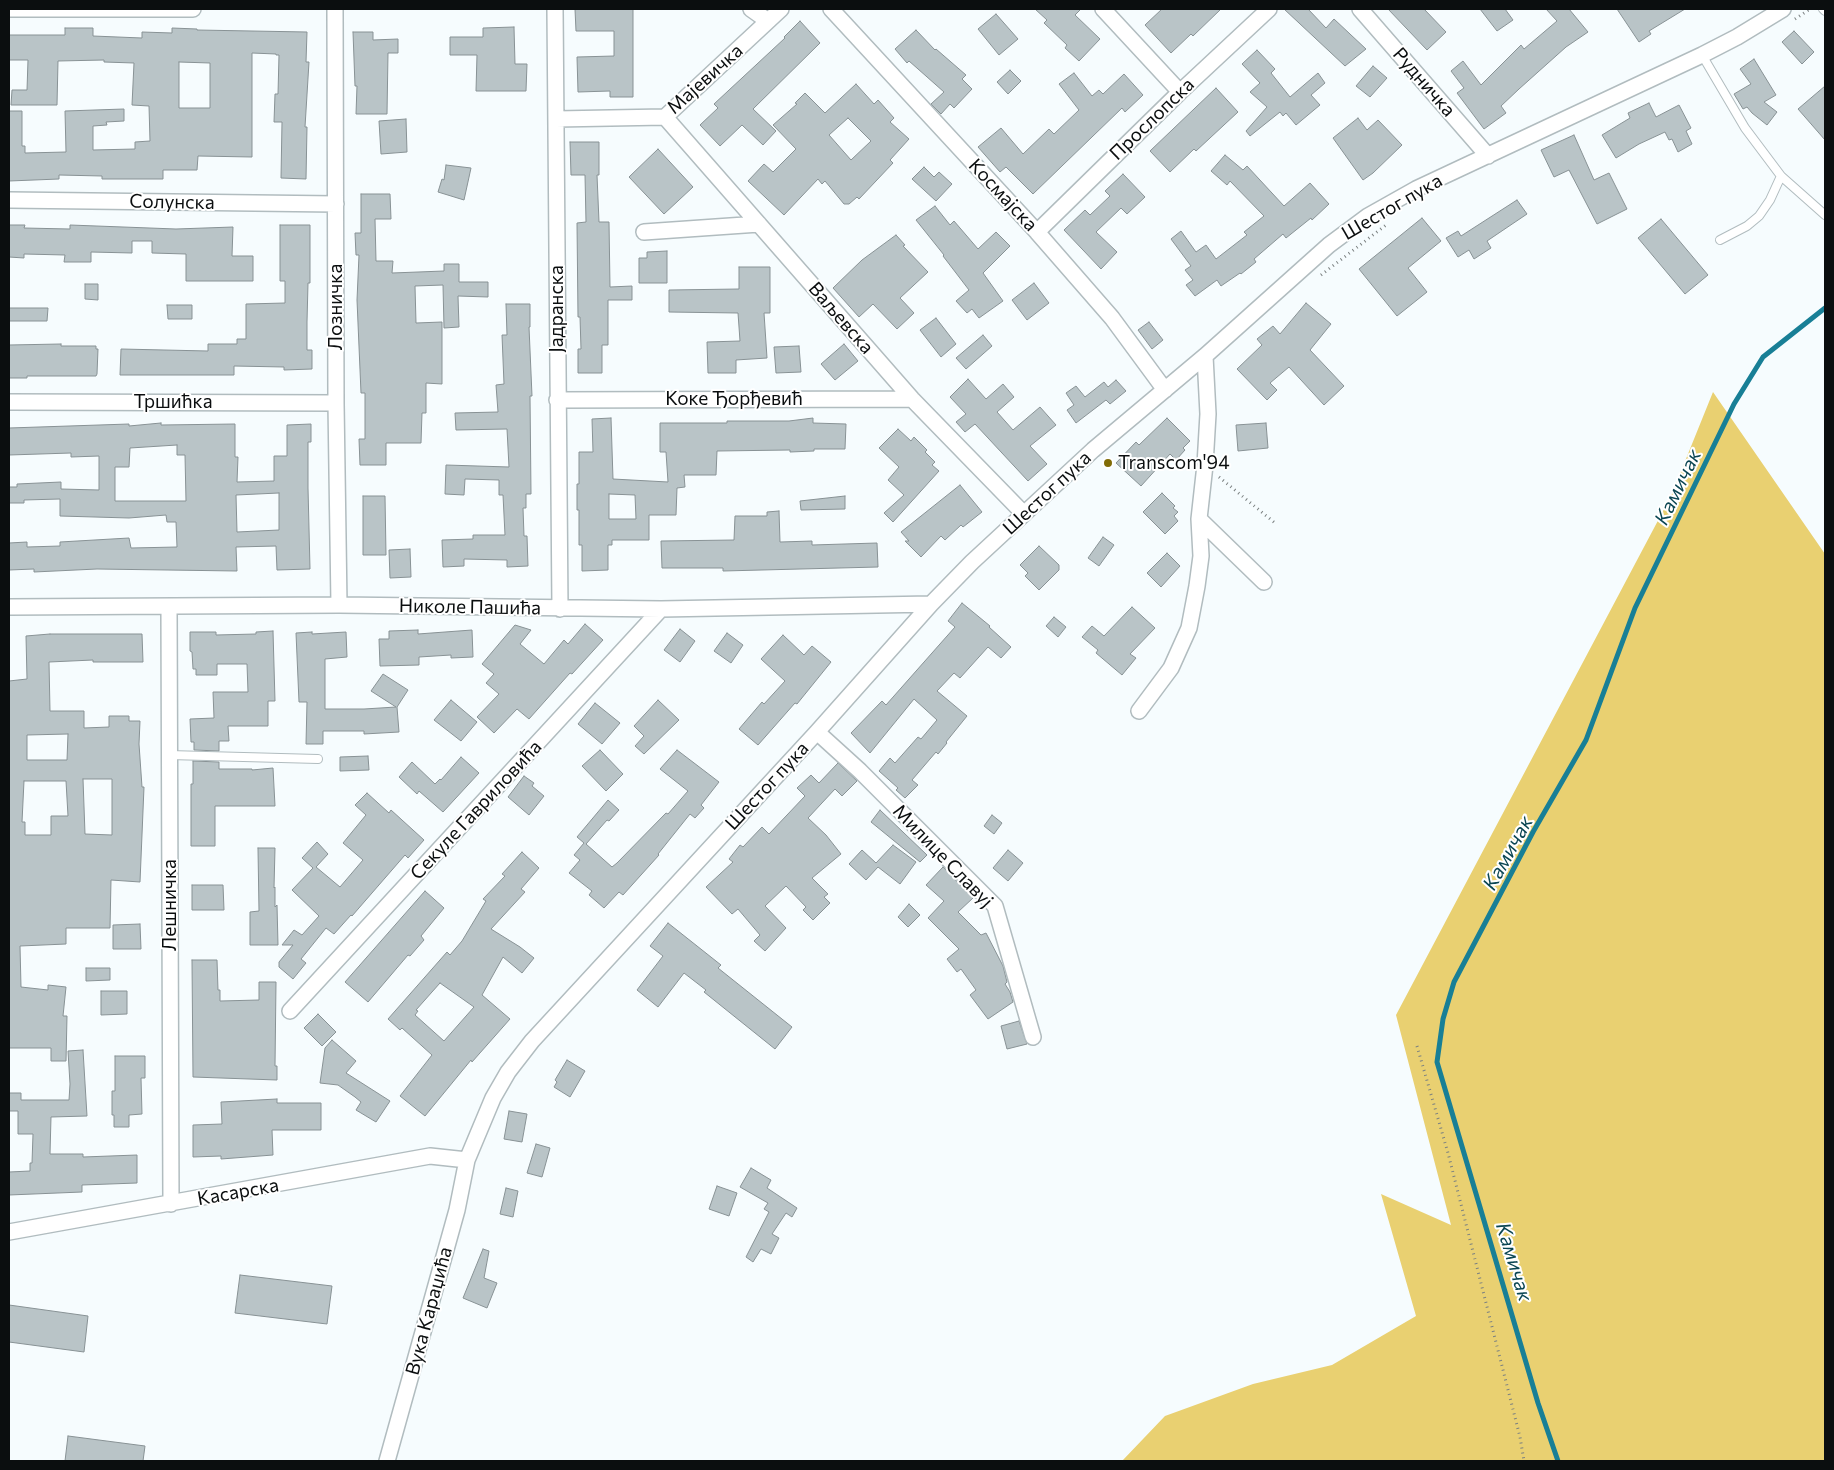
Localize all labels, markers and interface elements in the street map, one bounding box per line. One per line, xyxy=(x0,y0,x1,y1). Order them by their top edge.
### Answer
street label: Мајевичка xyxy=(663,39,747,119)
street label: Рудничка xyxy=(1388,43,1460,121)
street label: Прослопска xyxy=(1105,73,1199,165)
street label: Космајска xyxy=(964,154,1042,236)
street label: Шестог пука xyxy=(1338,169,1446,245)
street label: Солунска xyxy=(129,190,215,214)
street label: Лозничка xyxy=(325,264,347,350)
street label: Јадранска xyxy=(546,265,568,353)
street label: Ваљевска xyxy=(804,277,878,359)
street label: Коке Ђорђевић xyxy=(665,388,803,410)
street label: Тршићка xyxy=(133,391,213,413)
water label: Камичак xyxy=(1649,445,1707,529)
street label: Шестог пука xyxy=(998,446,1096,540)
place label: Transcom'94 xyxy=(1118,452,1230,474)
marker: Transcom'94 xyxy=(1102,457,1114,469)
street label: Николе Пашића xyxy=(399,594,541,620)
street label: Секуле Гавриловића xyxy=(406,736,546,884)
street label: Шестог пука xyxy=(720,737,814,835)
street label: Милице Славуј xyxy=(888,800,998,912)
water label: Камичак xyxy=(1478,812,1538,894)
street label: Лешничка xyxy=(159,859,181,951)
street label: Касарска xyxy=(195,1174,281,1210)
water label: Камичак xyxy=(1491,1220,1537,1304)
street label: Вука Караџића xyxy=(401,1244,457,1378)

